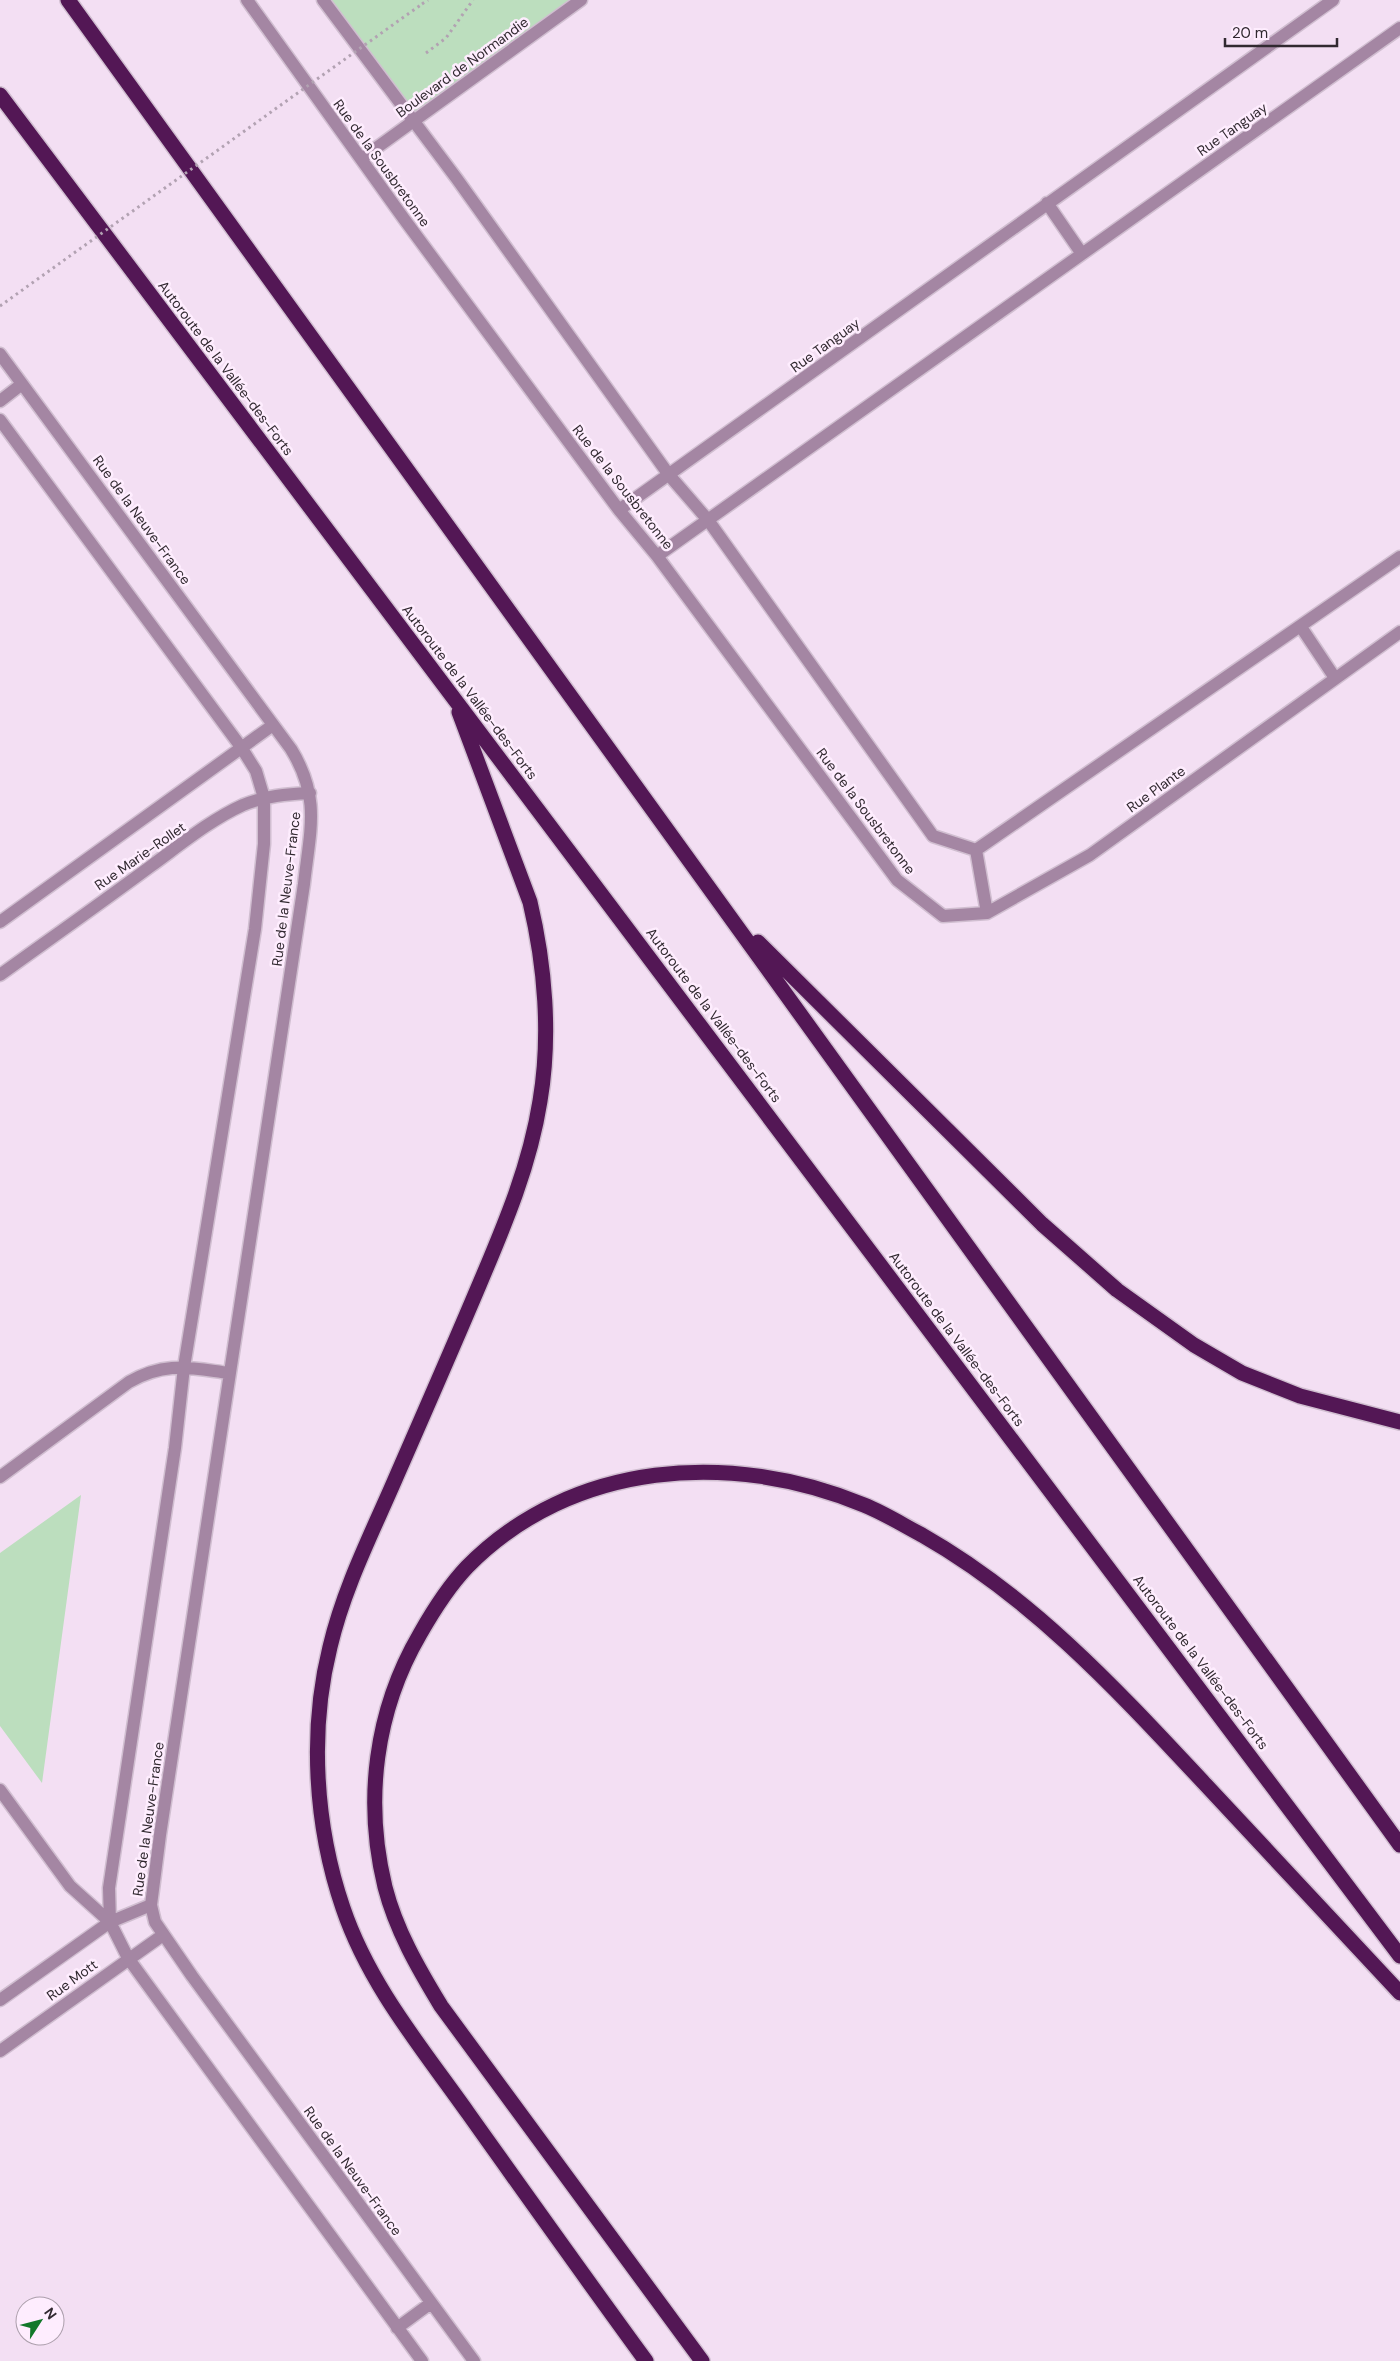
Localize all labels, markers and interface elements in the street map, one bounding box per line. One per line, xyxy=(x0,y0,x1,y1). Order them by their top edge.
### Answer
street label: Boulevard de Normandie xyxy=(392,13,532,121)
scale bar xyxy=(1225,15,1338,47)
text: 20 m xyxy=(1232,23,1268,43)
street label: Rue de la Sousbretonne xyxy=(330,96,434,230)
street label: Rue Tanguay xyxy=(1193,98,1271,160)
street label: Autoroute de la Vallée-des-Forts xyxy=(154,277,298,459)
street label: Rue Tanguay xyxy=(787,314,863,376)
street label: Rue de la Sousbretonne xyxy=(569,421,677,553)
street label: Rue de la Neuve-France xyxy=(89,452,195,588)
street label: Autoroute de la Vallée-des-Forts xyxy=(398,601,542,783)
street label: Rue de la Sousbretonne xyxy=(813,744,919,878)
street label: Rue Plante xyxy=(1123,762,1189,816)
street label: Rue de la Neuve-France xyxy=(268,811,304,967)
street label: Rue Marie-Rollet xyxy=(91,818,189,894)
street label: Autoroute de la Vallée-des-Forts xyxy=(642,924,786,1106)
street label: Autoroute de la Vallée-des-Forts xyxy=(885,1248,1029,1430)
street label: Autoroute de la Vallée-des-Forts xyxy=(1129,1571,1273,1753)
street label: Rue de la Neuve-France xyxy=(128,1741,168,1897)
street label: Rue Mott xyxy=(43,1955,101,2005)
street label: Rue de la Neuve-France xyxy=(300,2103,406,2239)
north arrow xyxy=(15,2296,65,2346)
text: N xyxy=(40,2304,61,2323)

